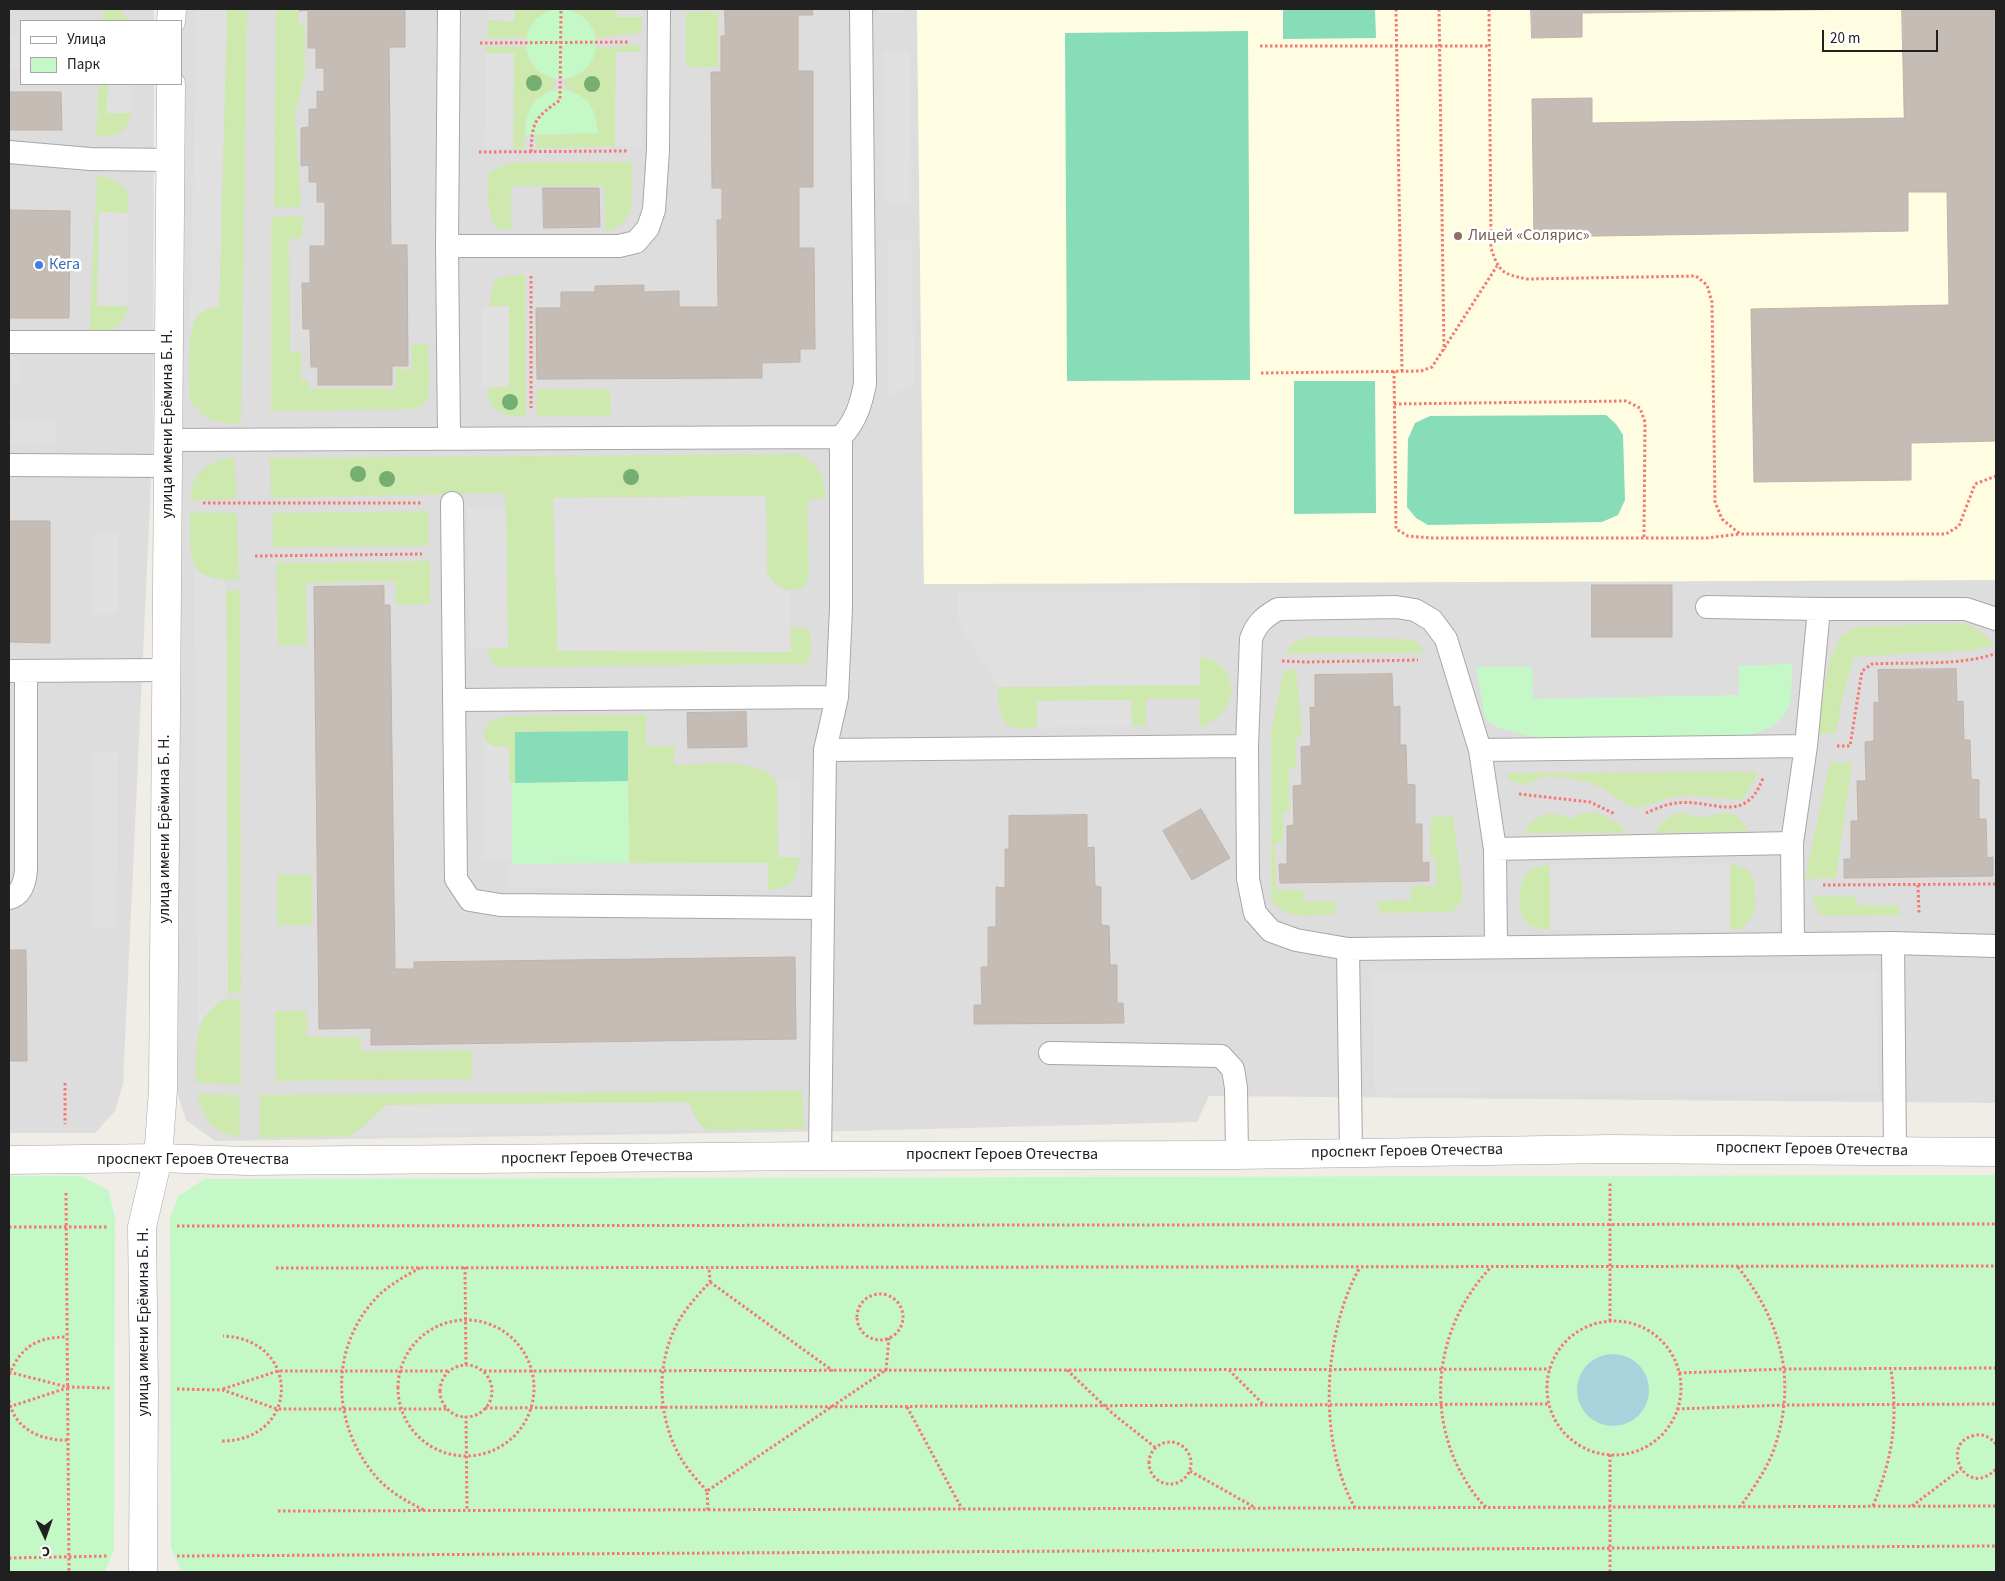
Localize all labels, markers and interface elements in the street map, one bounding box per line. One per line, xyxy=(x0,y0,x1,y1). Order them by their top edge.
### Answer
legend xyxy=(20,20,182,85)
scale bar xyxy=(1825,20,1941,52)
text: 20 m xyxy=(1830,28,1860,49)
text: Улица xyxy=(67,29,106,50)
text: Парк xyxy=(67,54,100,75)
place label: Лицей «Солярис» xyxy=(1468,226,1590,246)
marker: Лицей «Солярис» xyxy=(1452,230,1464,242)
place label: Кега xyxy=(49,255,80,275)
marker: Кега xyxy=(33,259,45,271)
street label: улица имени Ерёмина Б. Н. xyxy=(158,329,178,519)
street label: улица имени Ерёмина Б. Н. xyxy=(155,734,175,924)
street label: проспект Героев Отечества xyxy=(1716,1139,1908,1161)
street label: проспект Героев Отечества xyxy=(1311,1141,1503,1163)
street label: проспект Героев Отечества xyxy=(906,1145,1098,1165)
street label: проспект Героев Отечества xyxy=(501,1147,693,1169)
street label: проспект Героев Отечества xyxy=(97,1150,289,1170)
street label: улица имени Ерёмина Б. Н. xyxy=(134,1227,154,1417)
north arrow xyxy=(20,1511,70,1561)
text: С xyxy=(41,1541,50,1561)

